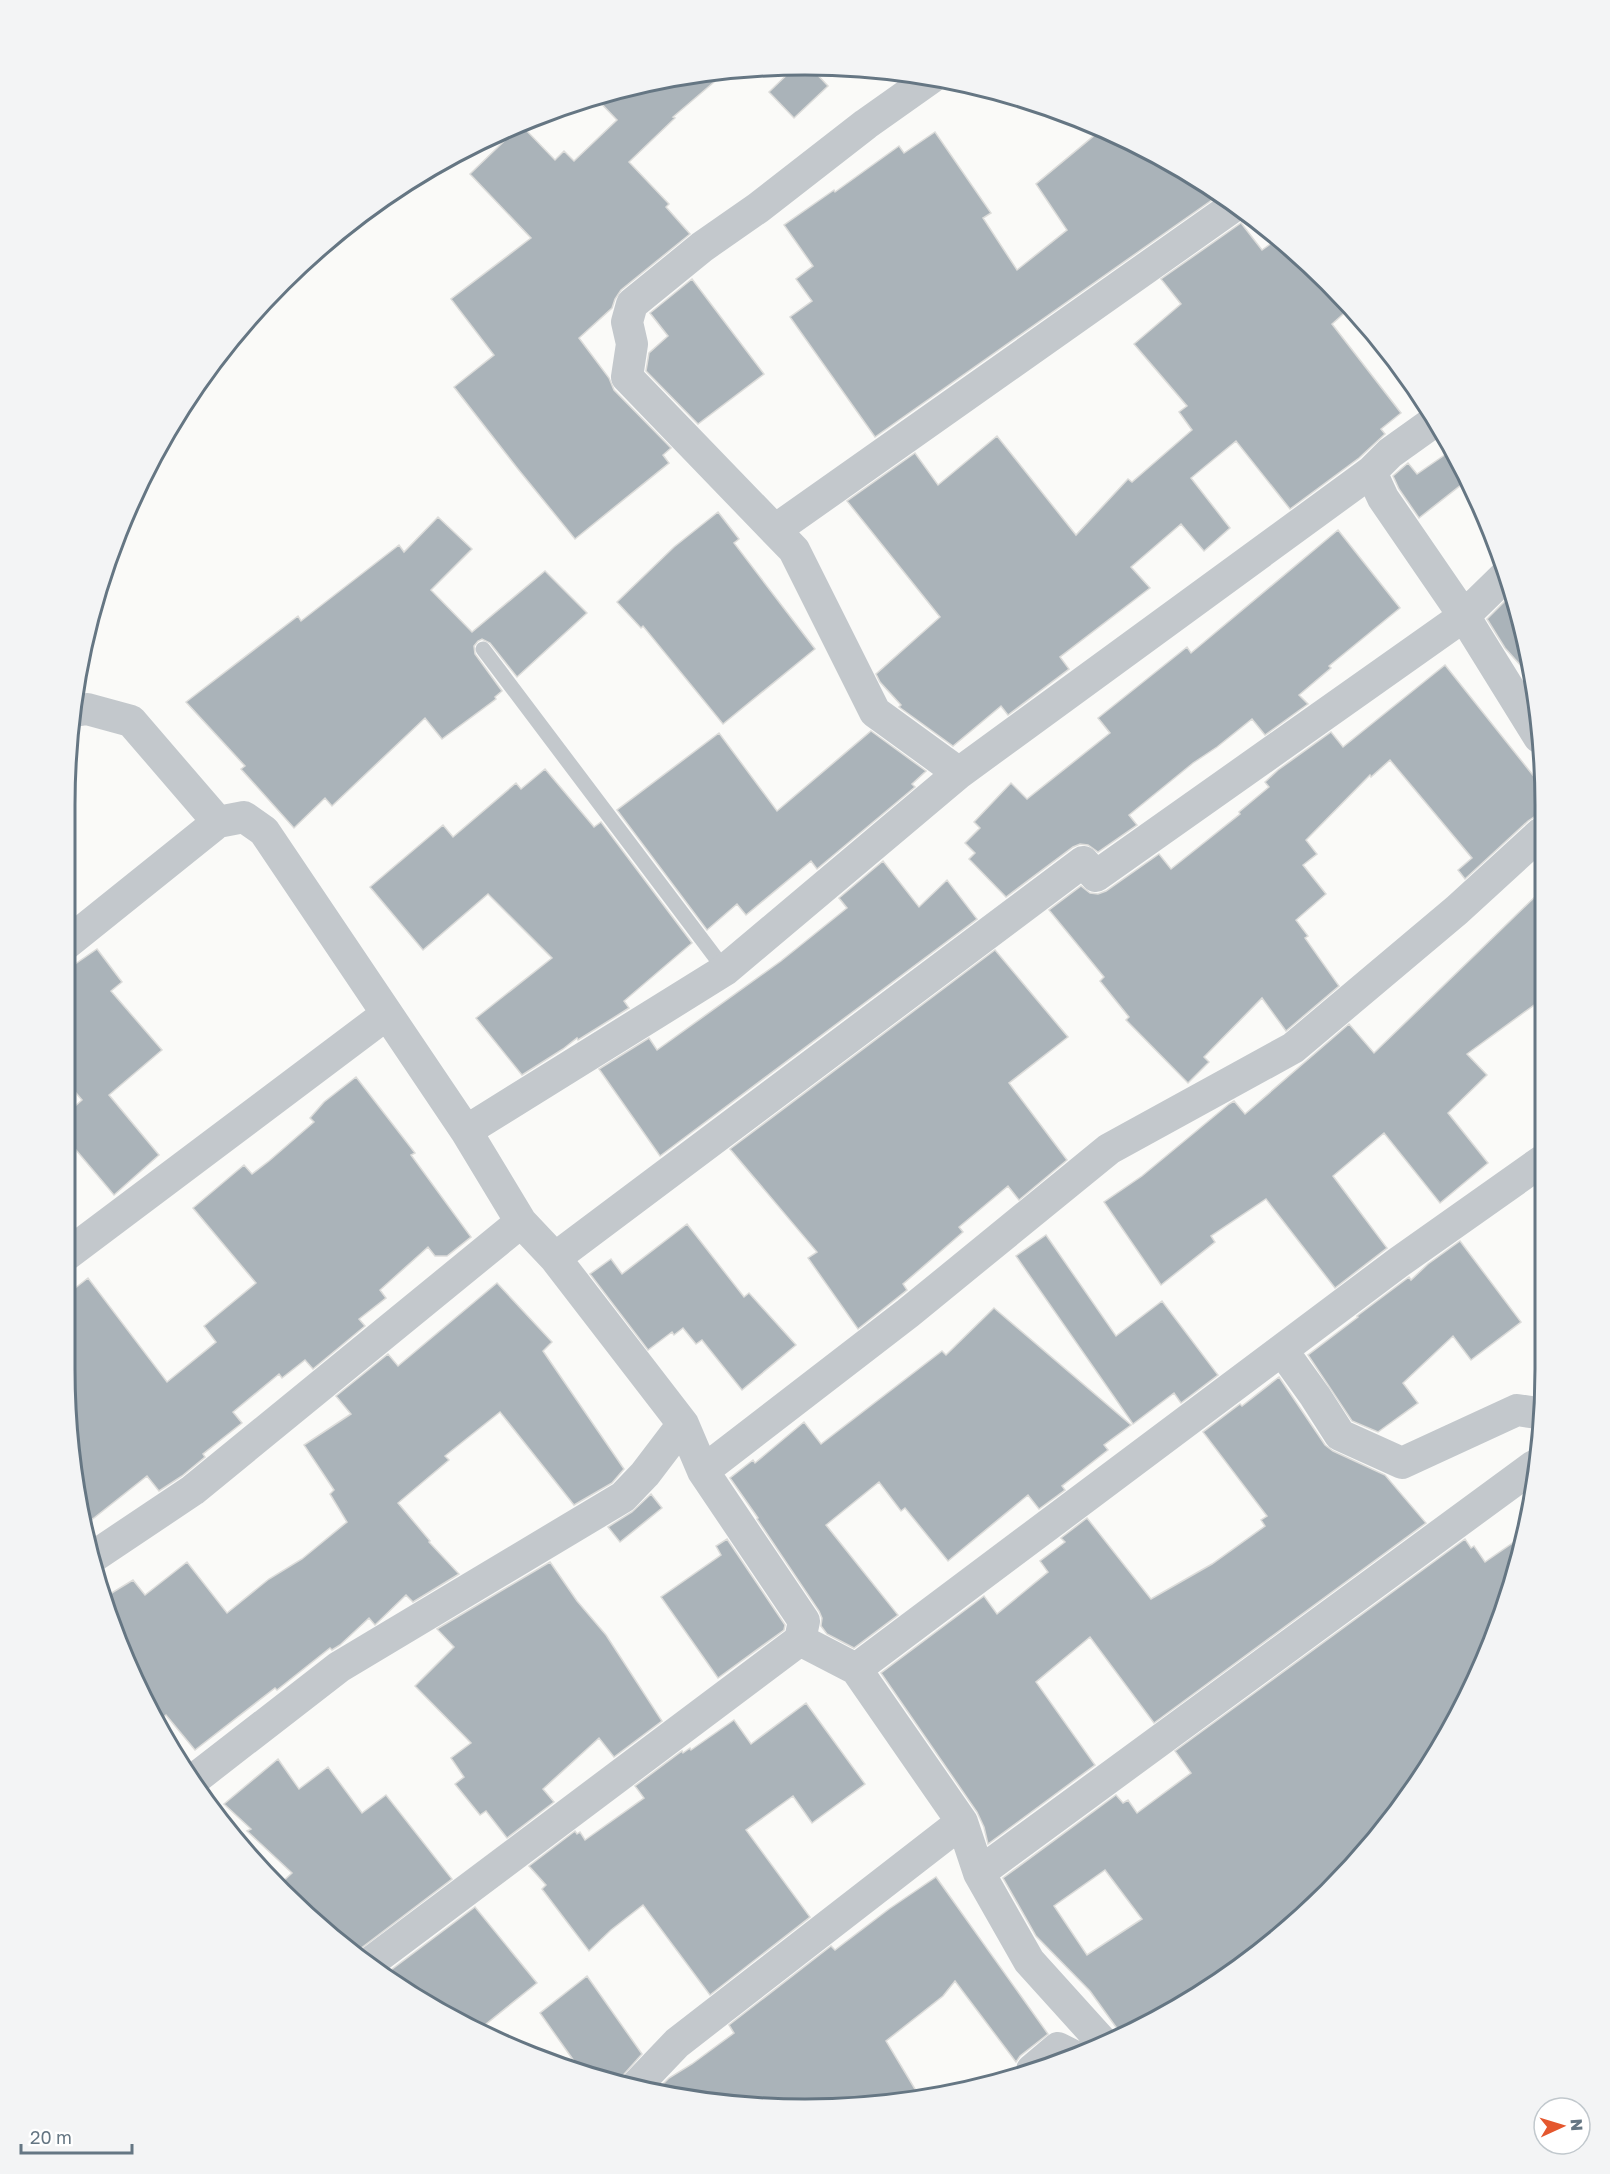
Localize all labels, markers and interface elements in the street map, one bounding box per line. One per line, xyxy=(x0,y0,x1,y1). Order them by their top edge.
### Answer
north arrow xyxy=(1532,2096,1592,2156)
scale bar xyxy=(21,2117,132,2155)
text: N xyxy=(1567,2118,1587,2132)
text: 20 m xyxy=(30,2126,72,2148)

